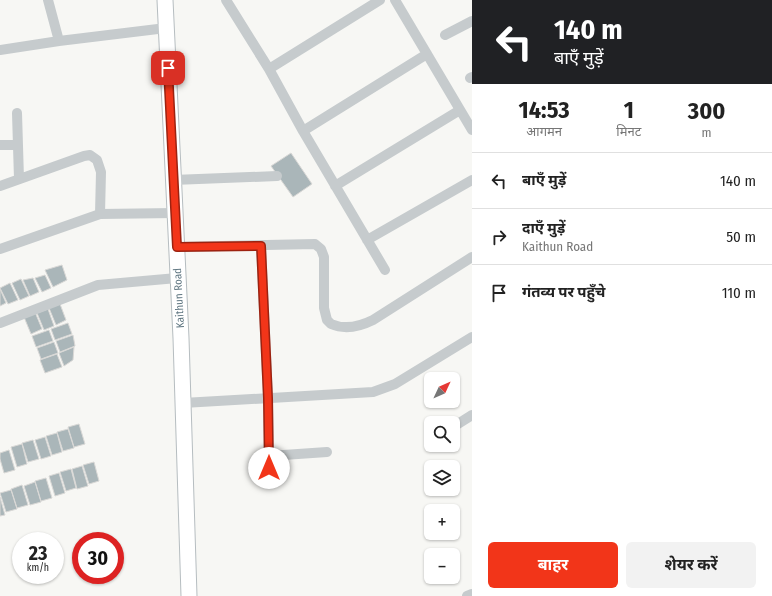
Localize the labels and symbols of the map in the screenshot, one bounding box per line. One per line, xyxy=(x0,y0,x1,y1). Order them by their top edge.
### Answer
pin xyxy=(151,51,185,85)
street label: Kaithun Road xyxy=(171,268,187,328)
north arrow xyxy=(424,372,460,408)
position arrow xyxy=(248,447,290,489)
speed limit sign: 30 xyxy=(72,532,124,584)

